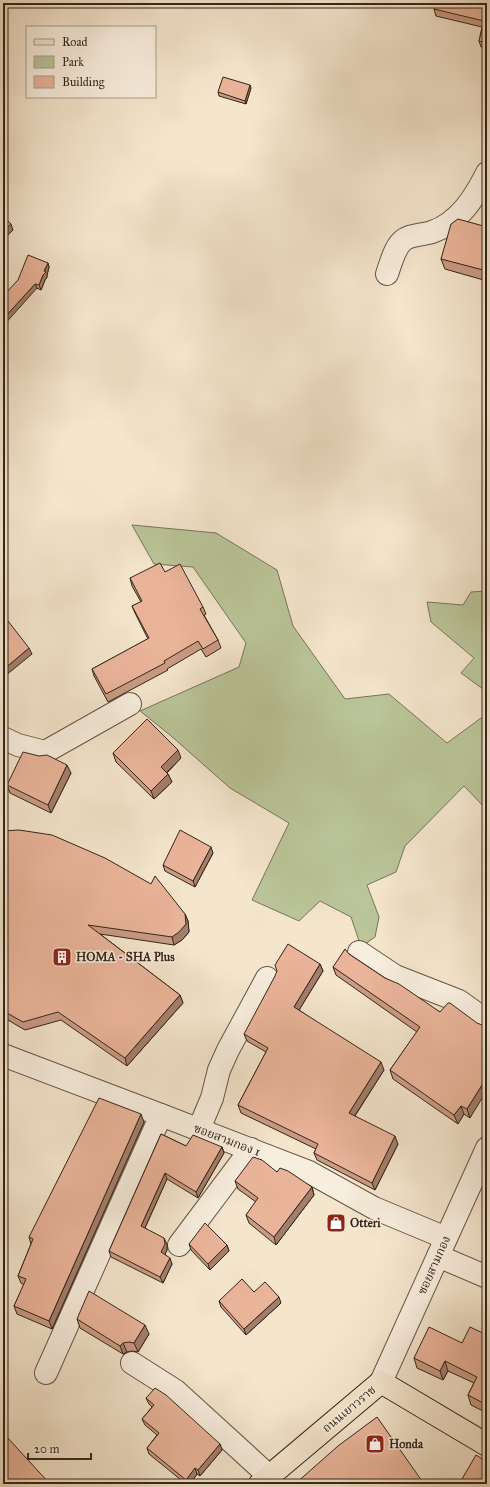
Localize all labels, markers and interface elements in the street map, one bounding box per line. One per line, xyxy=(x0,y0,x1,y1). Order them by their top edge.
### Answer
legend xyxy=(26,26,156,98)
text: Road xyxy=(62,35,88,49)
text: Park xyxy=(62,55,84,69)
text: Building xyxy=(62,75,105,90)
building icon: HOMA - SHA Plus xyxy=(51,946,73,968)
place label: HOMA - SHA Plus xyxy=(76,950,175,964)
street label: ซอยสามกอง 1 xyxy=(192,1121,263,1159)
shop icon: Otteri xyxy=(325,1212,347,1234)
place label: Otteri xyxy=(350,1216,381,1230)
street label: ซอยสามกอง xyxy=(415,1233,453,1297)
street label: ถนนเยาวราช xyxy=(319,1383,379,1435)
shop icon: Honda xyxy=(364,1433,386,1455)
scale bar xyxy=(28,1435,91,1461)
place label: Honda xyxy=(389,1437,424,1451)
text: 20 m xyxy=(34,1442,60,1456)

